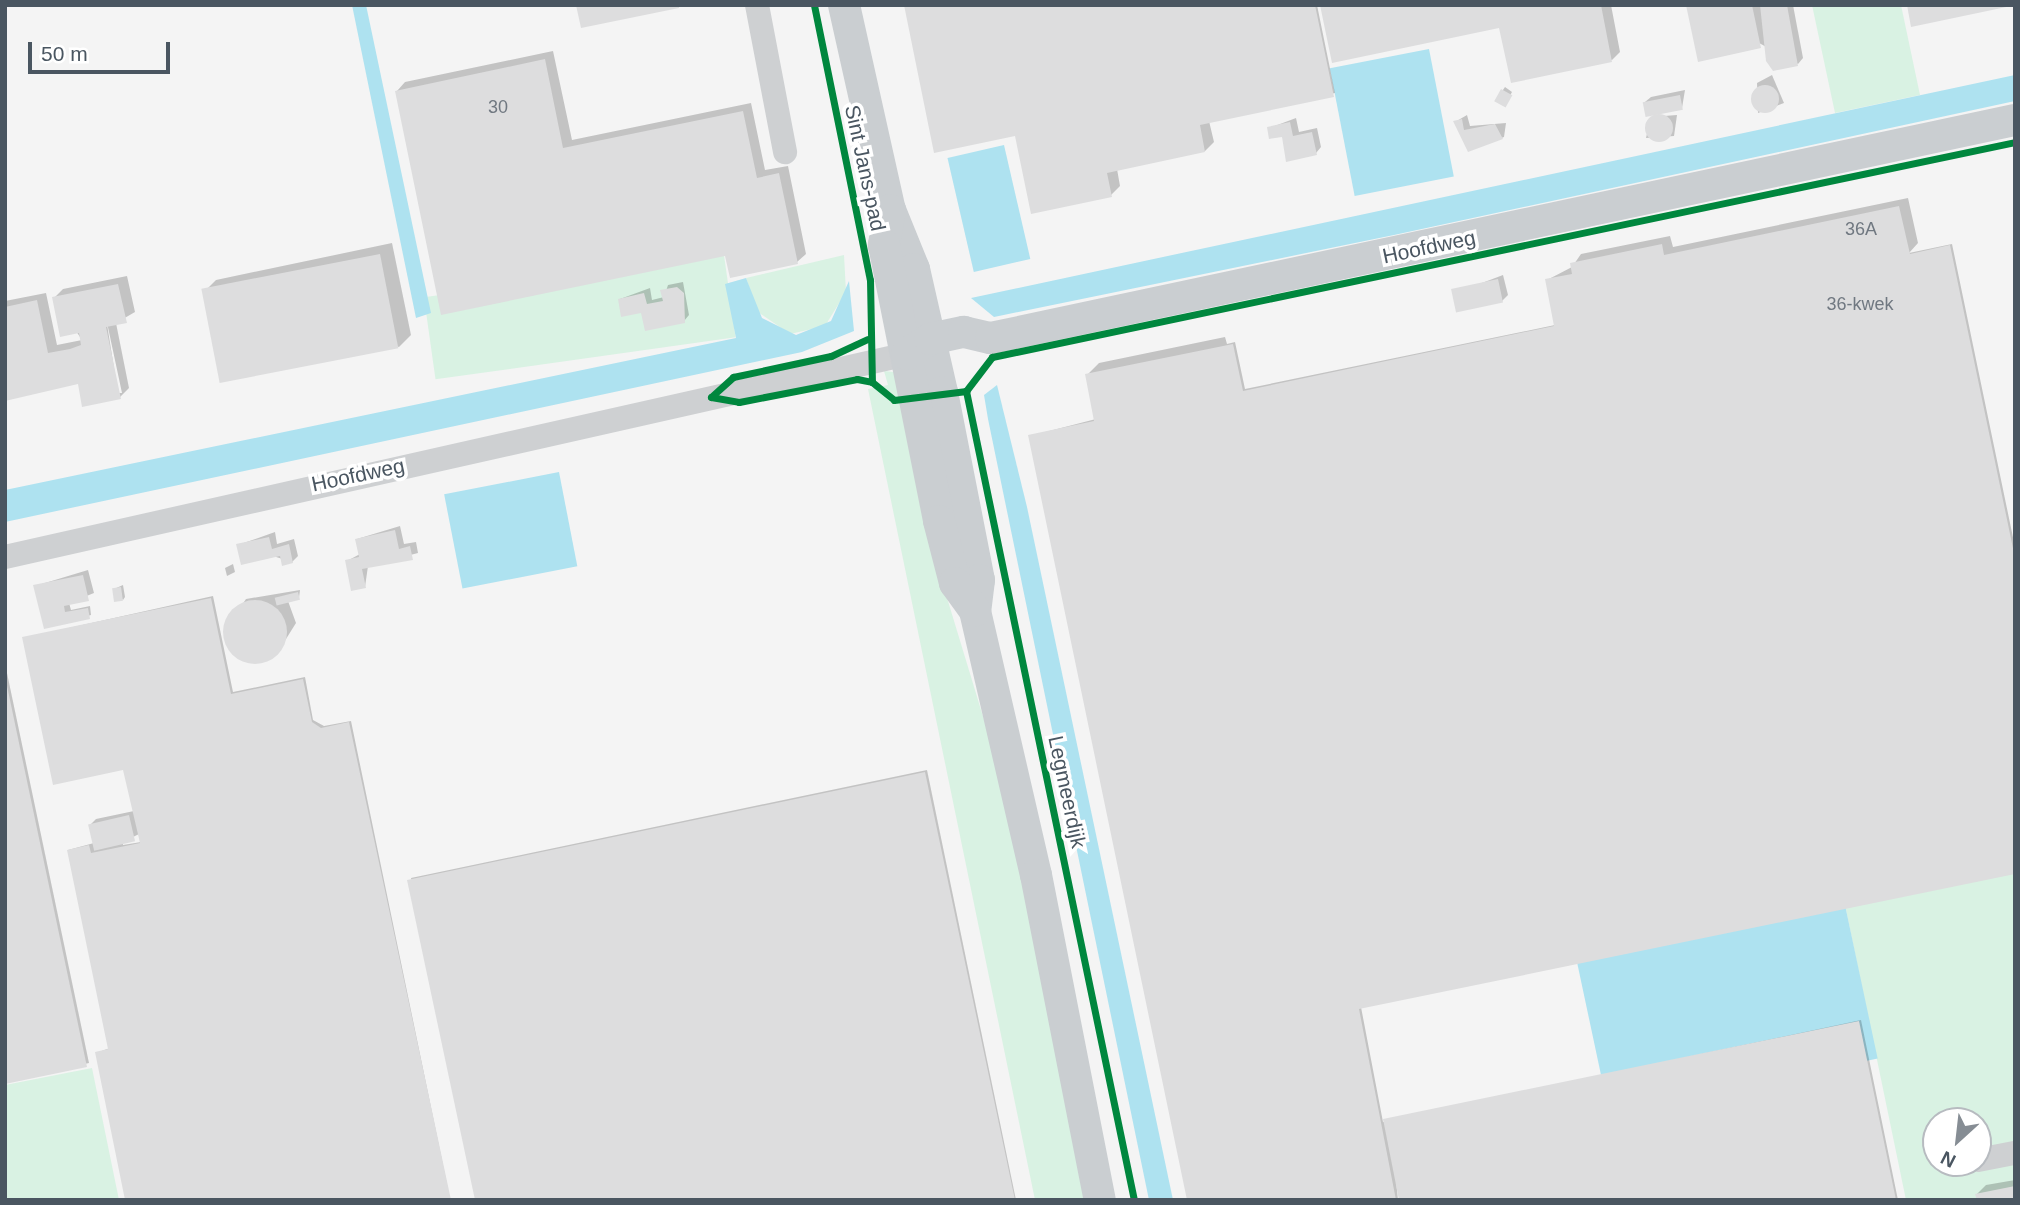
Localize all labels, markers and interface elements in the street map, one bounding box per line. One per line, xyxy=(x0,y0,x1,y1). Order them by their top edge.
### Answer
scale bar xyxy=(32,28,173,72)
text: 50 m xyxy=(41,42,88,65)
house number: 30 xyxy=(488,96,508,118)
street label: Sint Jans-pad xyxy=(839,103,891,233)
house number: 36A xyxy=(1845,218,1877,240)
street label: Hoofdweg xyxy=(1380,225,1478,269)
house number: 36-kwek xyxy=(1826,293,1894,315)
street label: Hoofdweg xyxy=(309,453,407,497)
street label: Legmeerdijk xyxy=(1043,733,1091,851)
north arrow xyxy=(1922,1107,1992,1177)
text: N xyxy=(1937,1147,1959,1172)

